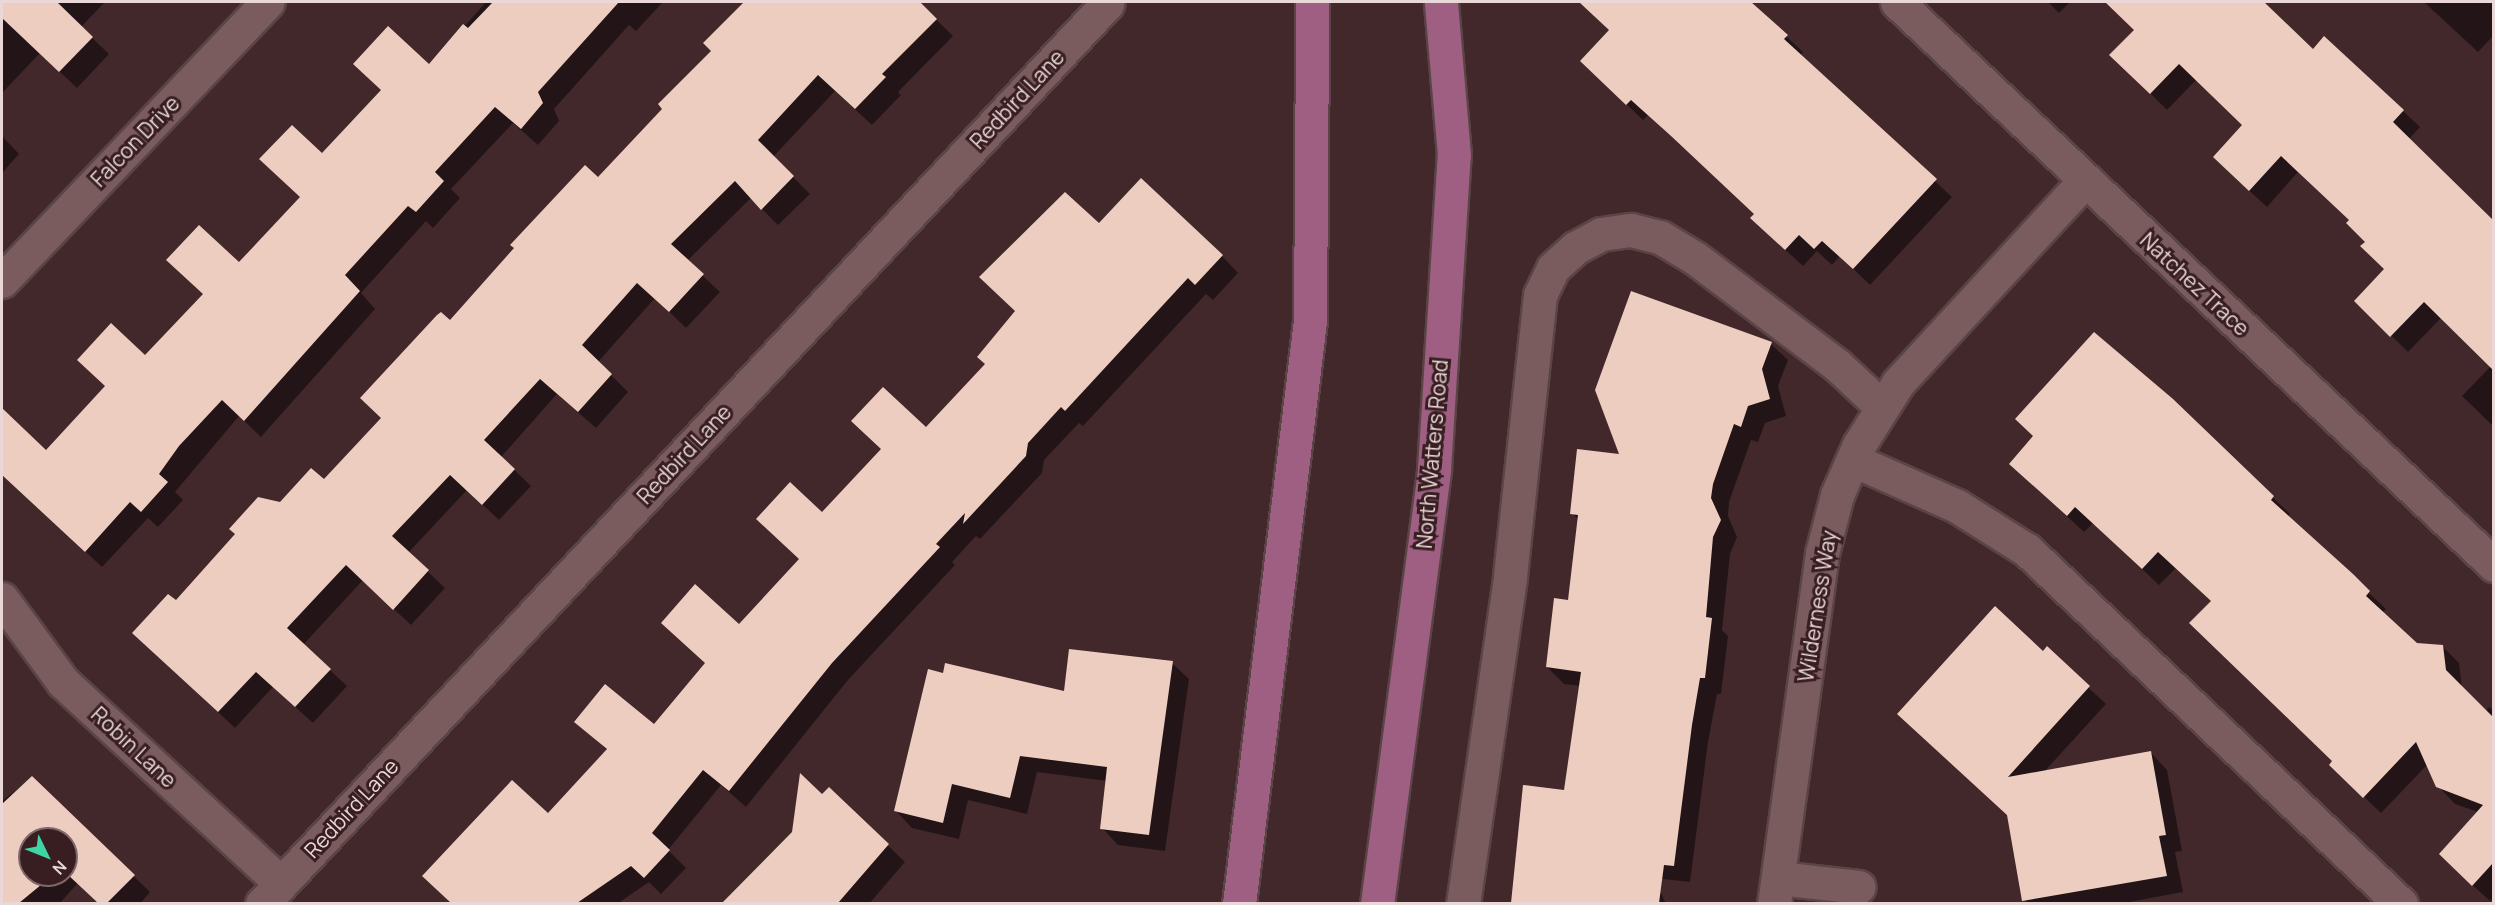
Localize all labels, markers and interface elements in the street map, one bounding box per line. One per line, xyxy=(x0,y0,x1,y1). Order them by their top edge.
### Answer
street label: Redbird Lane xyxy=(965,44,1069,154)
street label: Falcon Drive xyxy=(86,90,184,192)
street label: Natchez Trace xyxy=(2135,227,2255,341)
street label: North Watters Road xyxy=(1411,358,1453,550)
street label: Redbird Lane xyxy=(632,399,736,509)
street label: Wilderness Way xyxy=(1793,528,1841,684)
street label: Robin Lane xyxy=(86,701,182,793)
street label: Redbird Lane xyxy=(299,753,403,863)
north arrow xyxy=(18,827,78,887)
text: N xyxy=(48,856,72,880)

